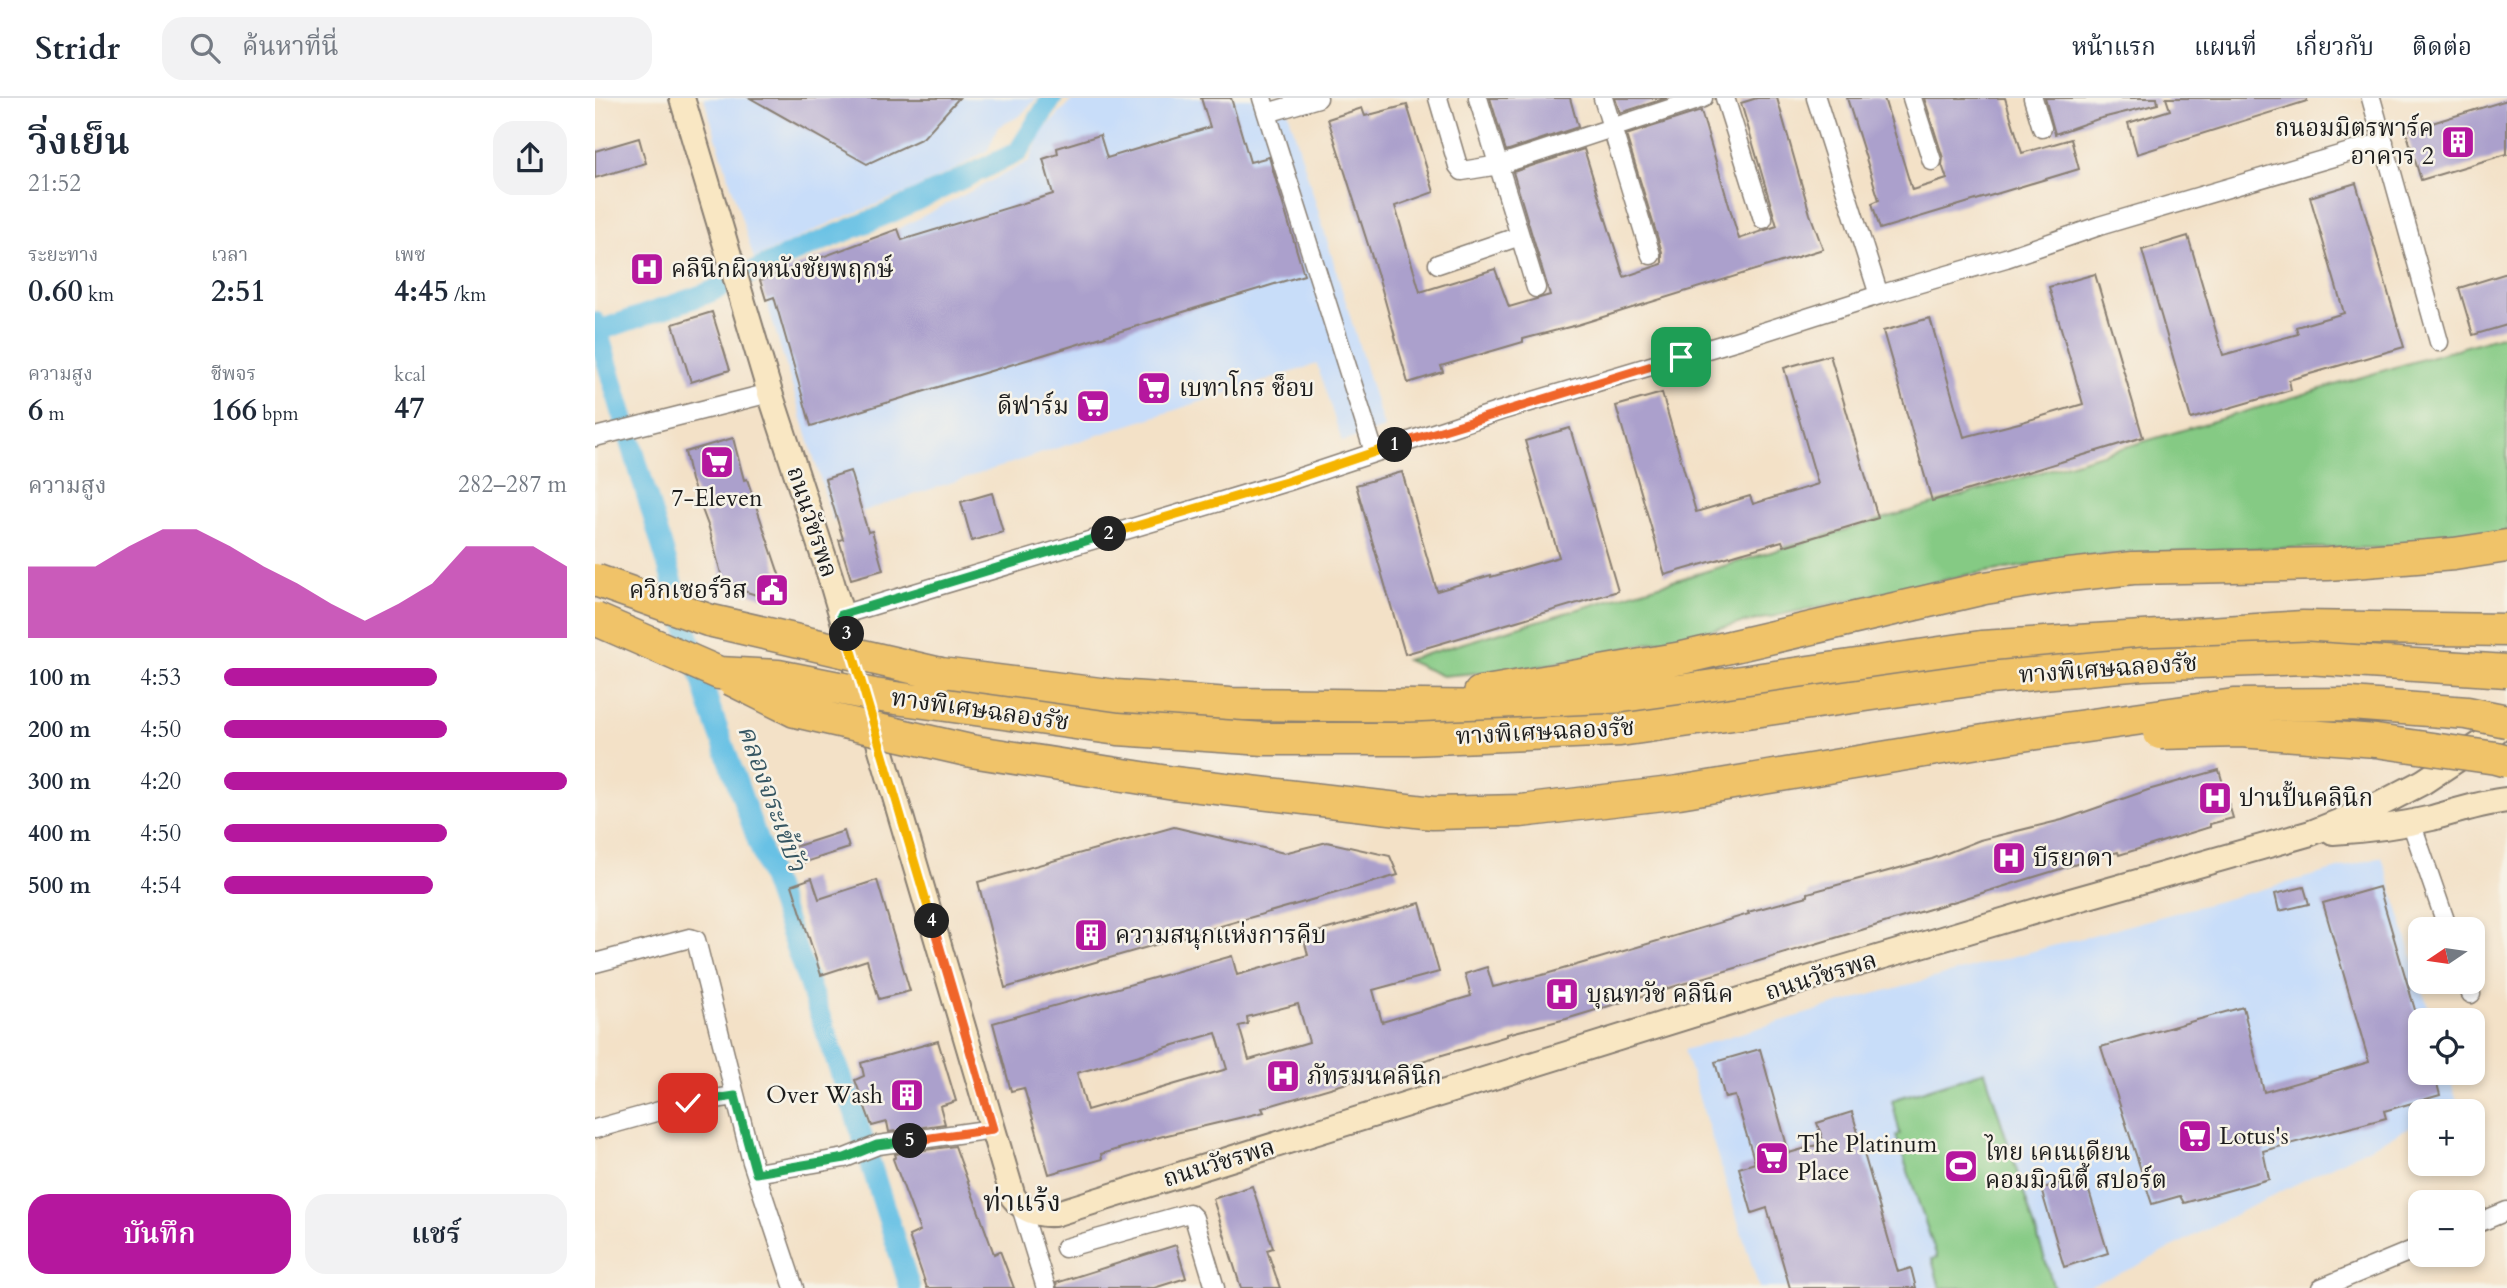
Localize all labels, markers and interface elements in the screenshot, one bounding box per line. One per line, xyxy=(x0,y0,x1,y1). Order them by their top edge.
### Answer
search box xyxy=(162,17,652,80)
text: Stridr xyxy=(35,26,120,71)
icon: search xyxy=(186,29,224,67)
text: ค้นหาที่นี่ xyxy=(242,29,339,64)
text: หน้าแรก xyxy=(2072,31,2156,64)
text: แผนที่ xyxy=(2194,31,2257,64)
text: เกี่ยวกับ xyxy=(2295,31,2374,64)
text: ติดต่อ xyxy=(2412,31,2472,64)
place label: ถนอมมิตรพาร์ค อาคาร 2 xyxy=(2275,112,2434,173)
text: วิ่งเย็น xyxy=(28,116,130,168)
button: share xyxy=(493,121,567,195)
building icon: ถนอมมิตรพาร์ค อาคาร 2 xyxy=(2439,123,2477,161)
text: 21:52 xyxy=(28,168,81,199)
text: ระยะทาง xyxy=(28,242,98,268)
text: เวลา xyxy=(211,242,248,268)
text: เพซ xyxy=(394,242,426,268)
hospital icon: คลินิกผิวหนังชัยพฤกษ์ xyxy=(628,250,666,288)
place label: คลินิกผิวหนังชัยพฤกษ์ xyxy=(671,253,894,286)
text: 0.60 xyxy=(28,271,83,312)
text: 2:51 xyxy=(211,271,266,312)
text: 4:45 xyxy=(394,271,449,312)
text: km xyxy=(83,282,114,308)
text: /km xyxy=(449,282,486,308)
pin xyxy=(1651,327,1711,387)
icon: arrive xyxy=(1662,338,1700,376)
text: ความสูง xyxy=(28,361,93,387)
text: ชีพจร xyxy=(211,361,256,387)
text: kcal xyxy=(394,362,426,388)
supermarket icon: เบทาโกร ช็อบ xyxy=(1135,369,1173,407)
place label: เบทาโกร ช็อบ xyxy=(1179,370,1315,405)
supermarket icon: ดีฟาร์ม xyxy=(1074,387,1112,425)
text: 47 xyxy=(394,388,425,429)
text: 6 xyxy=(28,390,43,431)
text: 166 xyxy=(211,390,257,431)
place label: ดีฟาร์ม xyxy=(997,390,1069,423)
text: m xyxy=(43,401,65,427)
text: bpm xyxy=(257,401,299,427)
pin: 1 xyxy=(1377,428,1413,462)
text: 1 xyxy=(1390,431,1399,457)
supermarket icon: 7-Eleven xyxy=(698,443,736,481)
street label: ถนนวัชรพล xyxy=(778,462,846,582)
text: 282–287 m xyxy=(458,469,567,500)
text: ความสูง xyxy=(28,470,106,501)
place label: 7-Eleven xyxy=(671,482,763,515)
pin: 2 xyxy=(1091,516,1127,551)
text: 2 xyxy=(1104,520,1113,546)
public building icon: ควิกเซอร์วิส xyxy=(753,571,791,609)
place label: ควิกเซอร์วิส xyxy=(629,574,747,607)
pin: 3 xyxy=(829,616,865,652)
text: 3 xyxy=(842,620,851,646)
street label: ทางพิเศษฉลองรัช xyxy=(2017,646,2199,692)
text: 100 m xyxy=(28,662,91,693)
text: 4:53 xyxy=(140,662,181,693)
street label: ทางพิเศษฉลองรัช xyxy=(889,681,1071,739)
street label: ทางพิเศษฉลองรัช xyxy=(1455,711,1635,753)
text: 200 m xyxy=(28,714,91,745)
text: 4:50 xyxy=(140,714,181,745)
water label: คลองจระเข้บัว xyxy=(729,720,815,878)
text: 300 m xyxy=(28,766,91,797)
text: 4:20 xyxy=(140,766,181,797)
hospital icon: ปานปั้นคลินิก xyxy=(2196,779,2234,817)
place label: ปานปั้นคลินิก xyxy=(2239,780,2373,815)
text: 400 m xyxy=(28,818,91,849)
text: 4:50 xyxy=(140,818,181,849)
hospital icon: บีรยาดา xyxy=(1990,839,2028,877)
place label: บีรยาดา xyxy=(2033,842,2113,875)
text: 500 m xyxy=(28,870,91,901)
text: 4:54 xyxy=(140,870,181,901)
pin: 4 xyxy=(915,904,949,938)
text: 4 xyxy=(927,907,936,933)
building icon: ความสนุกแห่งการคีบ xyxy=(1072,916,1110,954)
north arrow xyxy=(2408,917,2485,994)
map controls xyxy=(2408,917,2485,1267)
place label: ความสนุกแห่งการคีบ xyxy=(1115,919,1327,952)
street label: ถนนวัชรพล xyxy=(1761,943,1881,1009)
hospital icon: บุณทวัช คลินิค xyxy=(1543,975,1581,1013)
place label: บุณทวัช คลินิค xyxy=(1587,978,1733,1011)
button: locate xyxy=(2408,1008,2485,1085)
hospital icon: ภัทรมนคลินิก xyxy=(1264,1057,1302,1095)
place label: ภัทรมนคลินิก xyxy=(1307,1060,1442,1093)
pin xyxy=(658,1073,718,1133)
building icon: Over Wash xyxy=(888,1076,926,1114)
place label: Over Wash xyxy=(766,1079,883,1112)
icon: check xyxy=(669,1084,707,1122)
button: + xyxy=(2408,1099,2485,1176)
supermarket icon: Lotus's xyxy=(2176,1117,2214,1155)
place label: Lotus's xyxy=(2219,1120,2289,1153)
pin: 5 xyxy=(893,1124,927,1158)
text: 5 xyxy=(905,1127,914,1153)
place label: The Platinum Place xyxy=(1797,1128,1938,1189)
street label: ถนนวัชรพล xyxy=(1159,1130,1279,1196)
place label: ไทย เคเนเดียน คอมมิวนิตี้ สปอร์ต xyxy=(1984,1134,2167,1197)
supermarket icon: The Platinum Place xyxy=(1753,1139,1791,1177)
sports icon: ไทย เคเนเดียน คอมมิวนิตี้ สปอร์ต xyxy=(1942,1147,1980,1185)
district label: ท่าแร้ง xyxy=(983,1183,1061,1221)
button: − xyxy=(2408,1190,2485,1267)
button: บันทึก xyxy=(28,1194,291,1274)
button: แชร์ xyxy=(305,1194,567,1274)

